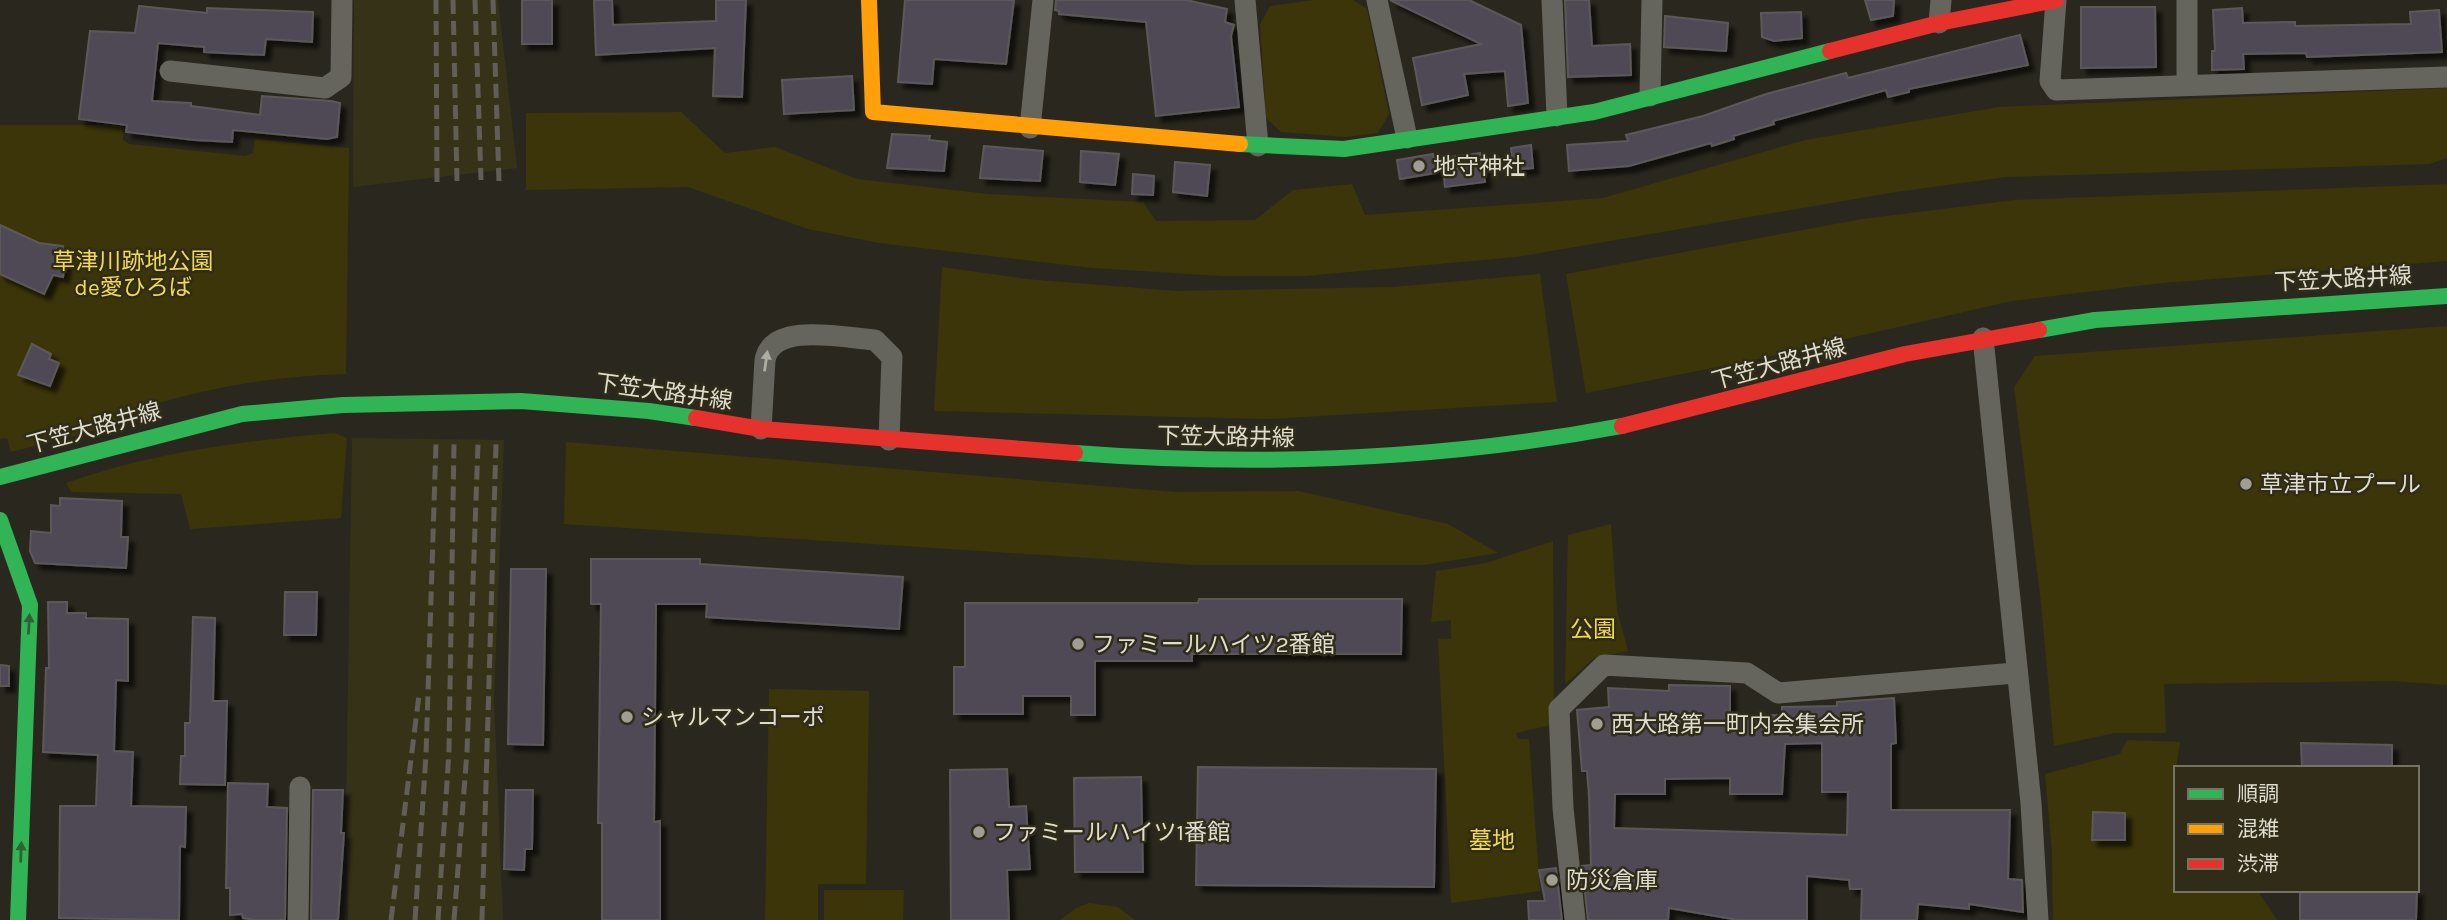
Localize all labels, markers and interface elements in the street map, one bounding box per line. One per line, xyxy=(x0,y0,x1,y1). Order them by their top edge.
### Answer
place label: 地守神社 xyxy=(1433,153,1525,180)
marker: 地守神社 xyxy=(1411,158,1427,174)
park label: 草津川跡地公園 de愛ひろば xyxy=(53,248,214,301)
street label: 下笠大路井線 xyxy=(2273,262,2413,296)
street label: 下笠大路井線 xyxy=(1709,333,1849,395)
one-way arrow xyxy=(760,350,771,372)
street label: 下笠大路井線 xyxy=(594,369,734,415)
street label: 下笠大路井線 xyxy=(24,397,164,459)
street label: 下笠大路井線 xyxy=(1157,422,1295,452)
place label: 草津市立プール xyxy=(2260,471,2421,498)
marker: 草津市立プール xyxy=(2238,476,2254,492)
one-way arrow xyxy=(24,613,35,635)
park label: 公園 xyxy=(1570,616,1616,643)
place label: ファミールハイツ2番館 xyxy=(1092,631,1335,658)
marker: ファミールハイツ2番館 xyxy=(1070,636,1086,652)
place label: シャルマンコーポ xyxy=(641,704,825,731)
marker: シャルマンコーポ xyxy=(619,709,635,725)
place label: 西大路第一町内会集会所 xyxy=(1611,711,1864,738)
marker: 西大路第一町内会集会所 xyxy=(1589,716,1605,732)
legend xyxy=(2174,766,2419,892)
text: 順調 xyxy=(2237,782,2279,806)
text: 混雑 xyxy=(2237,817,2279,841)
place label: ファミールハイツ1番館 xyxy=(993,819,1230,846)
marker: ファミールハイツ1番館 xyxy=(971,824,987,840)
park label: 墓地 xyxy=(1469,827,1515,854)
one-way arrow xyxy=(15,841,27,863)
text: 渋滞 xyxy=(2237,852,2279,876)
place label: 防災倉庫 xyxy=(1566,867,1658,894)
marker: 防災倉庫 xyxy=(1544,872,1560,888)

